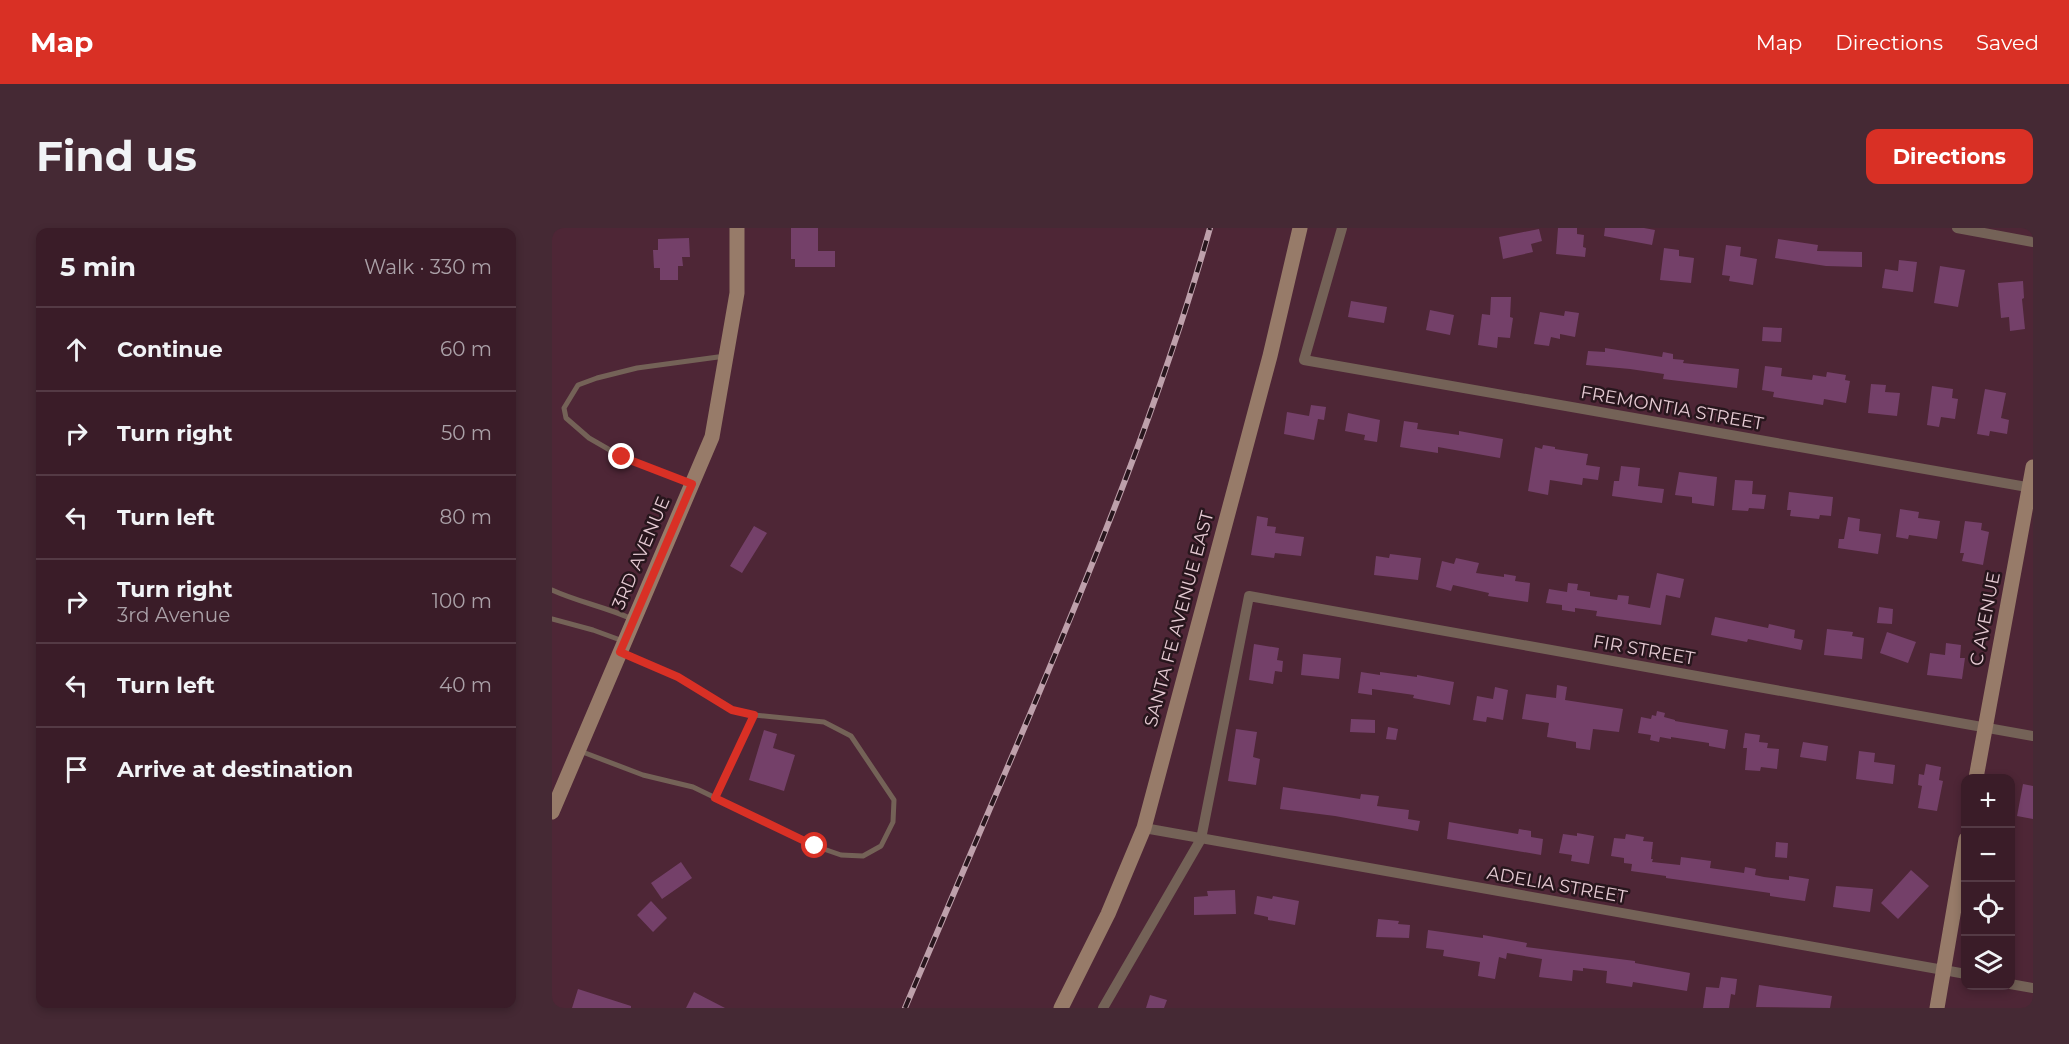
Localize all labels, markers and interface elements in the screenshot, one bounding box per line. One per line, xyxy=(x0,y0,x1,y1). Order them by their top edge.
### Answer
text: Map xyxy=(30,25,93,59)
text: Map xyxy=(1756,30,1802,55)
text: Directions xyxy=(1835,30,1943,55)
text: Saved xyxy=(1976,30,2039,55)
button: Directions xyxy=(1866,129,2033,184)
text: Find us xyxy=(36,130,197,182)
text: 5 min xyxy=(60,251,136,283)
text: Walk · 330 m xyxy=(364,255,492,279)
icon: ahead xyxy=(60,333,93,366)
text: Continue xyxy=(117,336,223,363)
text: 60 m xyxy=(440,337,492,361)
street label: FREMONTIA STREET xyxy=(1579,381,1766,435)
icon: right xyxy=(60,417,93,450)
text: Turn right xyxy=(117,420,232,447)
text: 50 m xyxy=(441,421,492,445)
route end xyxy=(608,443,634,469)
street label: 3RD AVENUE xyxy=(607,493,675,613)
icon: left xyxy=(60,501,93,534)
text: Turn left xyxy=(117,504,215,531)
text: 80 m xyxy=(440,505,492,529)
street label: SANTA FE AVENUE EAST xyxy=(1140,508,1219,729)
street label: C AVENUE xyxy=(1965,570,2005,668)
text: Turn right xyxy=(117,576,232,603)
icon: right xyxy=(60,585,93,618)
text: 100 m xyxy=(432,589,492,613)
text: 3rd Avenue xyxy=(117,603,230,627)
street label: FIR STREET xyxy=(1591,630,1697,670)
icon: left xyxy=(60,669,93,702)
text: Turn left xyxy=(117,672,215,699)
text: 40 m xyxy=(439,673,492,697)
icon: arrive xyxy=(60,753,93,786)
text: Arrive at destination xyxy=(117,756,353,783)
map controls xyxy=(1961,774,2015,990)
button: + xyxy=(1961,774,2015,828)
button: − xyxy=(1961,828,2015,882)
route start xyxy=(801,832,827,858)
street label: ADELIA STREET xyxy=(1485,862,1630,908)
button: locate xyxy=(1961,882,2015,936)
button: layers xyxy=(1961,936,2015,990)

